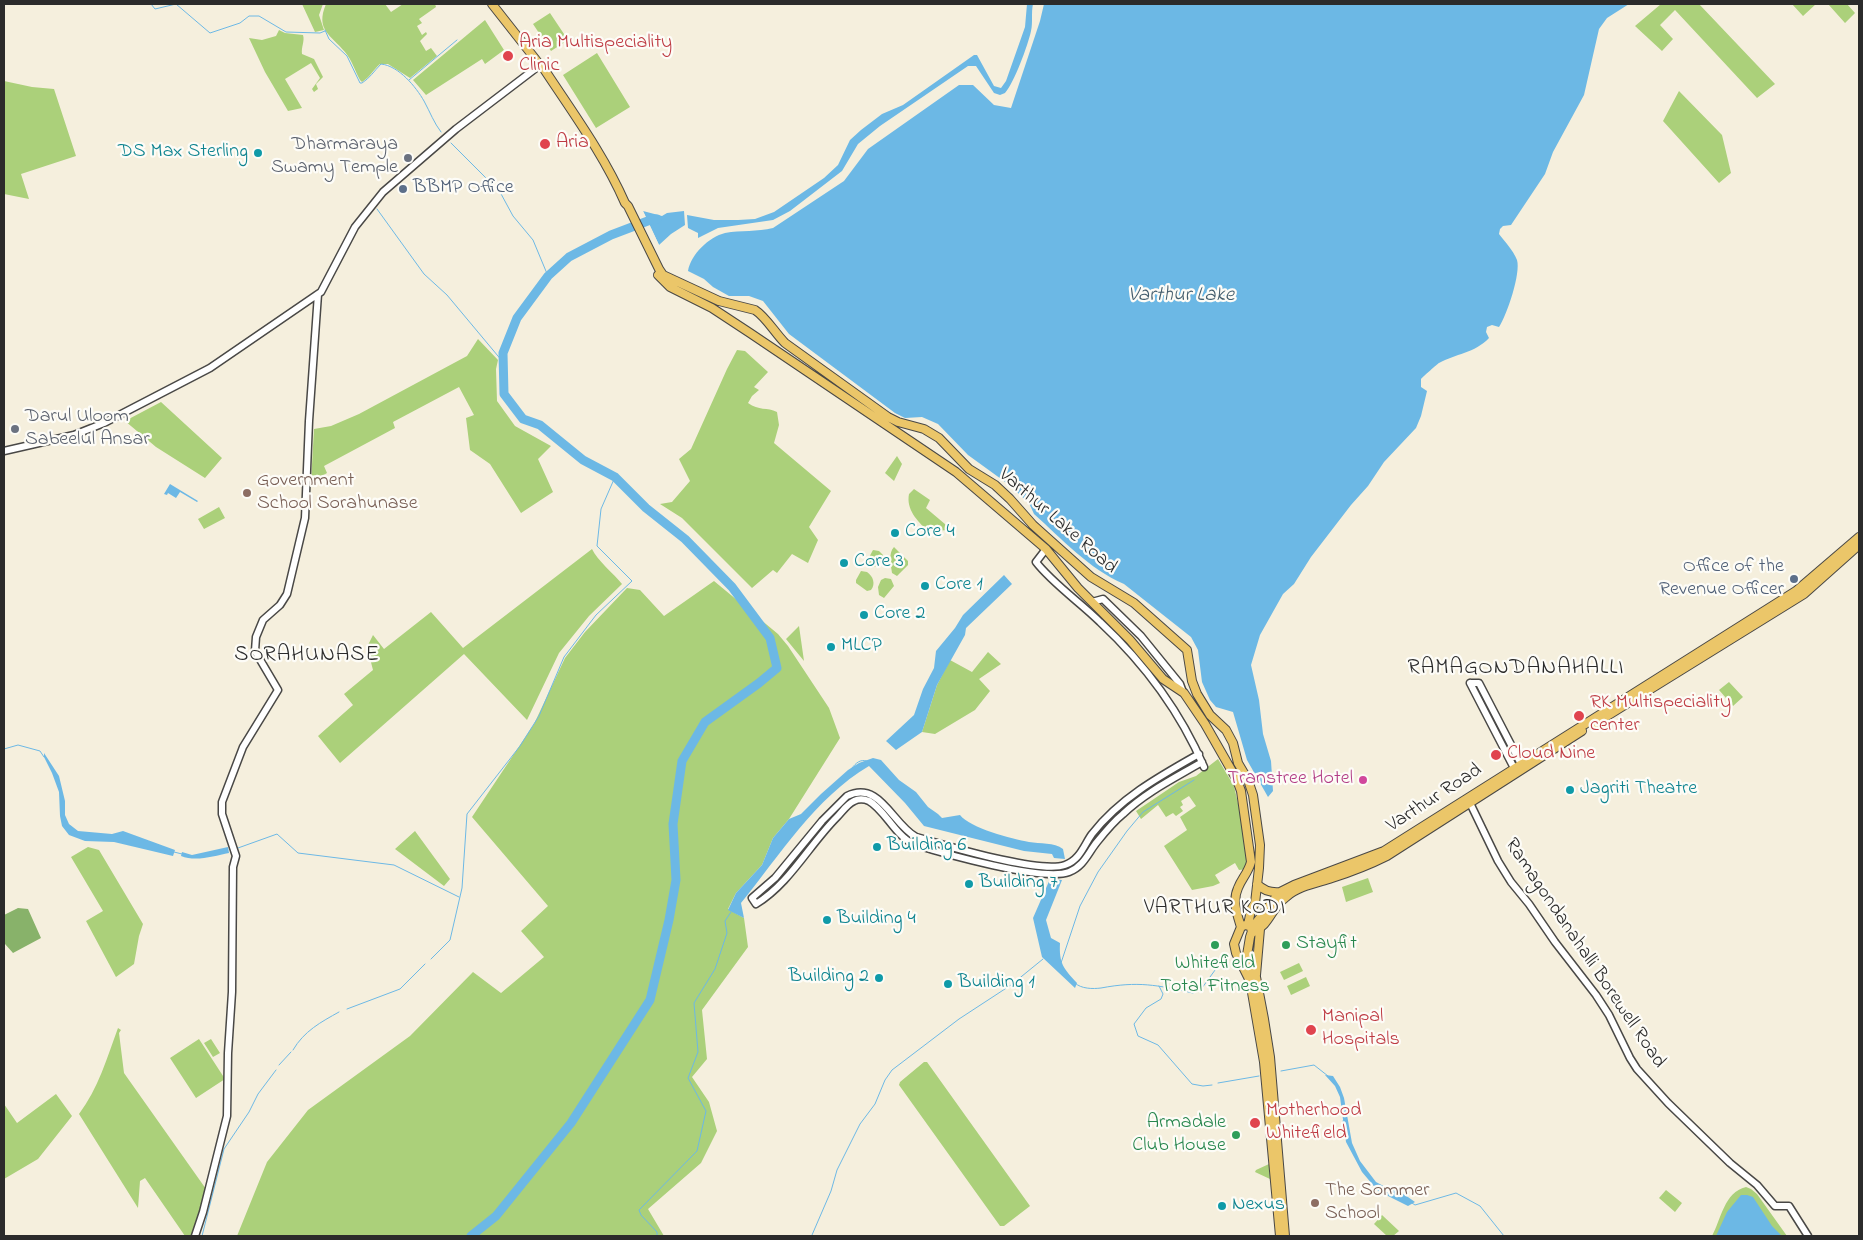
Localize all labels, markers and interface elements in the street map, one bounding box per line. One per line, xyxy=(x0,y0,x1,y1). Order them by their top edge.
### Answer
place label: Aria Multispeciality Clinic xyxy=(519,32,672,79)
marker: Aria Multispeciality Clinic xyxy=(501,49,515,63)
place label: Aria xyxy=(556,132,589,156)
place label: Dharmaraya Swamy Temple xyxy=(271,134,398,181)
marker: Aria xyxy=(538,137,552,151)
place label: DS Max Sterling xyxy=(118,141,248,165)
marker: DS Max Sterling xyxy=(252,147,264,159)
marker: Dharmaraya Swamy Temple xyxy=(402,152,414,164)
place label: BBMP Office xyxy=(413,177,514,201)
marker: BBMP Office xyxy=(397,183,409,195)
water label: Varthur Lake xyxy=(1128,284,1234,310)
place label: Darul Uloom Sabeelul Ansar xyxy=(25,406,150,453)
marker: Darul Uloom Sabeelul Ansar xyxy=(9,423,21,435)
street label: Varthur Lake Road xyxy=(993,464,1121,580)
place label: Government School Sorahunase xyxy=(257,470,418,517)
marker: Government School Sorahunase xyxy=(241,487,253,499)
place label: Core 4 xyxy=(905,521,955,545)
marker: Core 4 xyxy=(889,527,901,539)
place label: Core 3 xyxy=(854,551,904,575)
place label: Office of the Revenue Officer xyxy=(1659,556,1784,603)
marker: Core 3 xyxy=(838,557,850,569)
marker: Office of the Revenue Officer xyxy=(1788,573,1800,585)
place label: Core 1 xyxy=(935,574,983,598)
marker: Core 1 xyxy=(919,580,931,592)
place label: Core 2 xyxy=(874,603,925,627)
marker: Core 2 xyxy=(858,609,870,621)
place label: MLCP xyxy=(841,635,882,659)
marker: MLCP xyxy=(825,641,837,653)
district label: SORAHUNASE xyxy=(233,643,381,669)
district label: RAMAGONDANAHALLI xyxy=(1406,656,1626,682)
place label: RK Multispeciality center xyxy=(1590,692,1731,739)
marker: RK Multispeciality center xyxy=(1572,709,1586,723)
place label: Cloud Nine xyxy=(1507,743,1595,767)
marker: Cloud Nine xyxy=(1489,748,1503,762)
street label: Varthur Road xyxy=(1383,759,1487,839)
place label: Transtree Hotel xyxy=(1228,768,1353,792)
marker: Transtree Hotel xyxy=(1357,774,1369,786)
place label: Jagriti Theatre xyxy=(1580,778,1697,802)
marker: Jagriti Theatre xyxy=(1564,784,1576,796)
place label: Building 6 xyxy=(887,835,966,859)
street label: Ramagondanahalli Borewell Road xyxy=(1498,835,1670,1073)
marker: Building 6 xyxy=(871,841,883,853)
place label: Building 7 xyxy=(979,872,1058,896)
marker: Building 7 xyxy=(963,878,975,890)
district label: VARTHUR KODI xyxy=(1142,897,1288,923)
place label: Building 4 xyxy=(837,908,916,932)
marker: Building 4 xyxy=(821,914,833,926)
place label: Stayfit xyxy=(1296,933,1357,957)
marker: Whitefield Total Fitness xyxy=(1209,939,1221,951)
marker: Stayfit xyxy=(1280,939,1292,951)
place label: Whitefield Total Fitness xyxy=(1160,953,1270,1000)
place label: Building 2 xyxy=(789,966,869,990)
marker: Building 2 xyxy=(873,972,885,984)
place label: Building 1 xyxy=(958,972,1035,996)
marker: Building 1 xyxy=(942,978,954,990)
place label: Manipal Hospitals xyxy=(1322,1006,1400,1053)
marker: Manipal Hospitals xyxy=(1304,1023,1318,1037)
place label: Motherhood Whitefield xyxy=(1266,1100,1361,1147)
place label: Armadale Club House xyxy=(1132,1112,1226,1159)
marker: Motherhood Whitefield xyxy=(1248,1116,1262,1130)
marker: Armadale Club House xyxy=(1230,1129,1242,1141)
place label: The Sommer School xyxy=(1325,1180,1429,1227)
place label: Nexus xyxy=(1232,1194,1285,1218)
marker: The Sommer School xyxy=(1309,1197,1321,1209)
marker: Nexus xyxy=(1216,1200,1228,1212)

